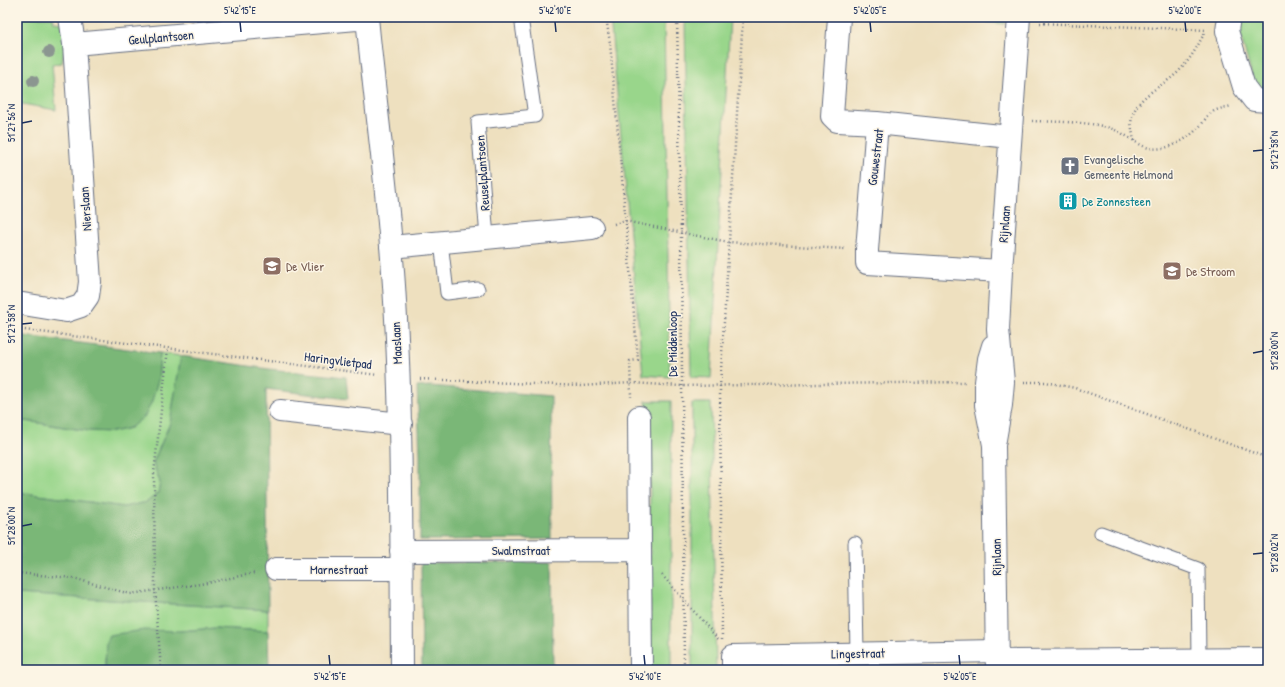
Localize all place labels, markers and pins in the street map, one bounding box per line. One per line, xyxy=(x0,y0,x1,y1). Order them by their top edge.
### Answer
place label: Evangelische Gemeente Helmond xyxy=(1084,150,1173,183)
church icon: Evangelische Gemeente Helmond xyxy=(1059,155,1081,177)
building icon: De Zonnesteen xyxy=(1057,190,1079,212)
place label: De Zonnesteen xyxy=(1082,192,1151,210)
school or university icon: De Vlier xyxy=(261,255,283,277)
place label: De Vlier xyxy=(286,257,324,275)
school or university icon: De Stroom xyxy=(1161,260,1183,282)
place label: De Stroom xyxy=(1186,262,1235,280)

